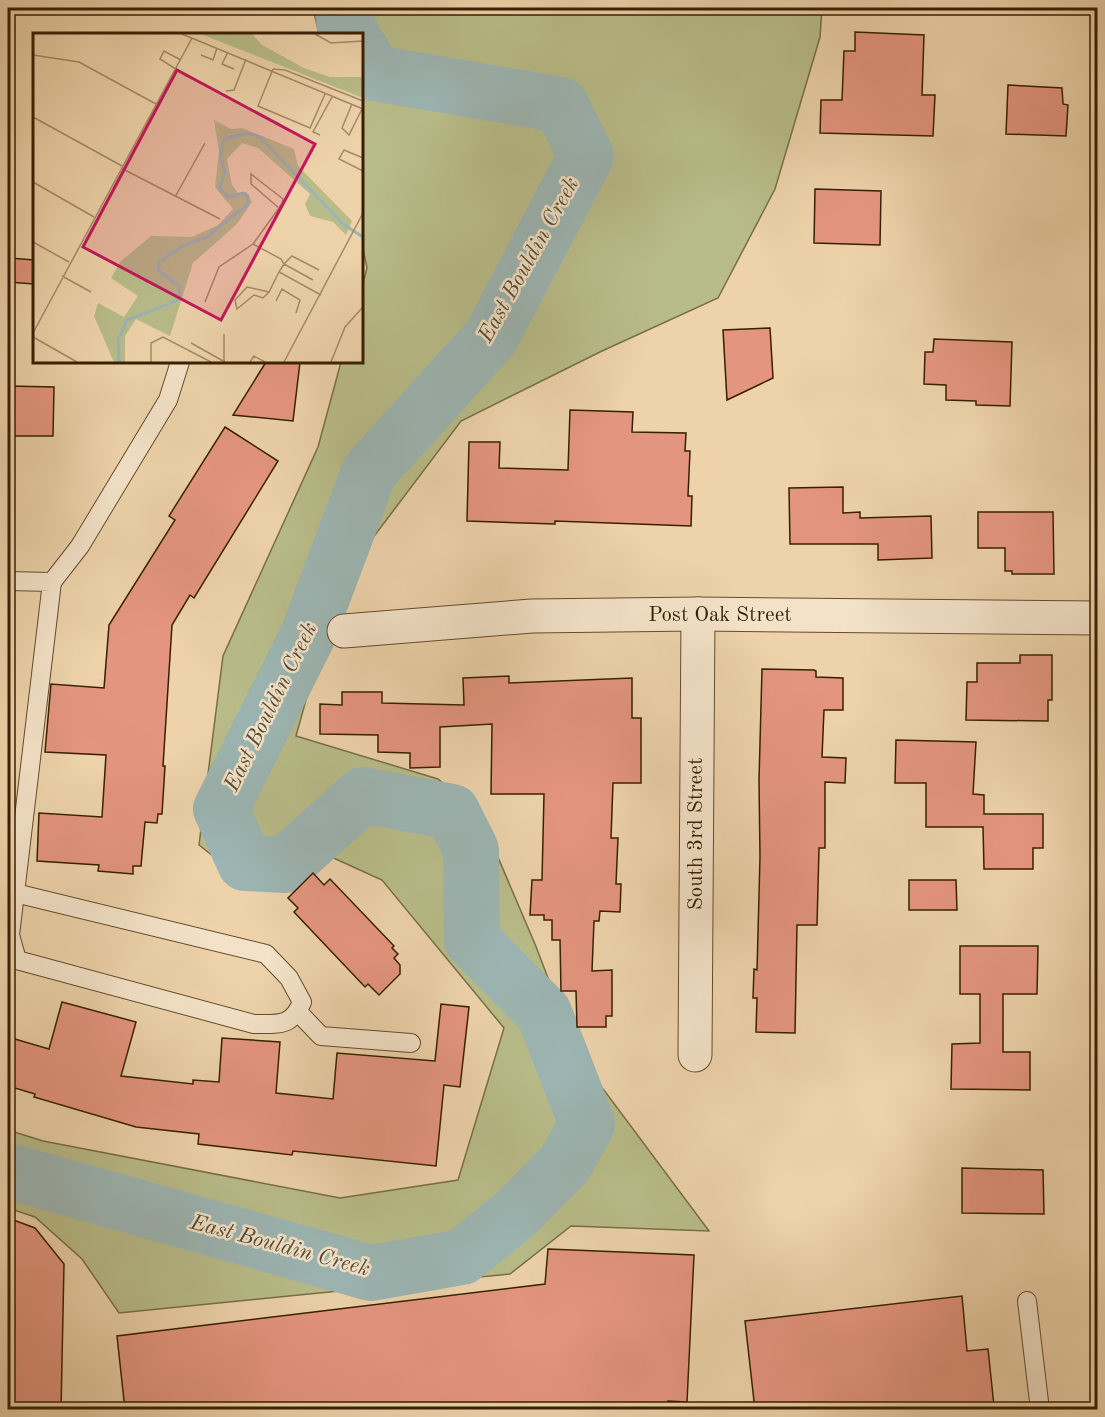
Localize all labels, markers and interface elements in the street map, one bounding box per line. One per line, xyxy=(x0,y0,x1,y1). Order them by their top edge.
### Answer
inset map xyxy=(33,33,363,363)
water label: East Bouldin Creek xyxy=(474,174,584,347)
street label: Post Oak Street xyxy=(648,605,792,626)
water label: East Bouldin Creek xyxy=(220,619,321,796)
street label: South 3rd Street xyxy=(686,758,707,910)
water label: East Bouldin Creek xyxy=(187,1211,372,1281)

